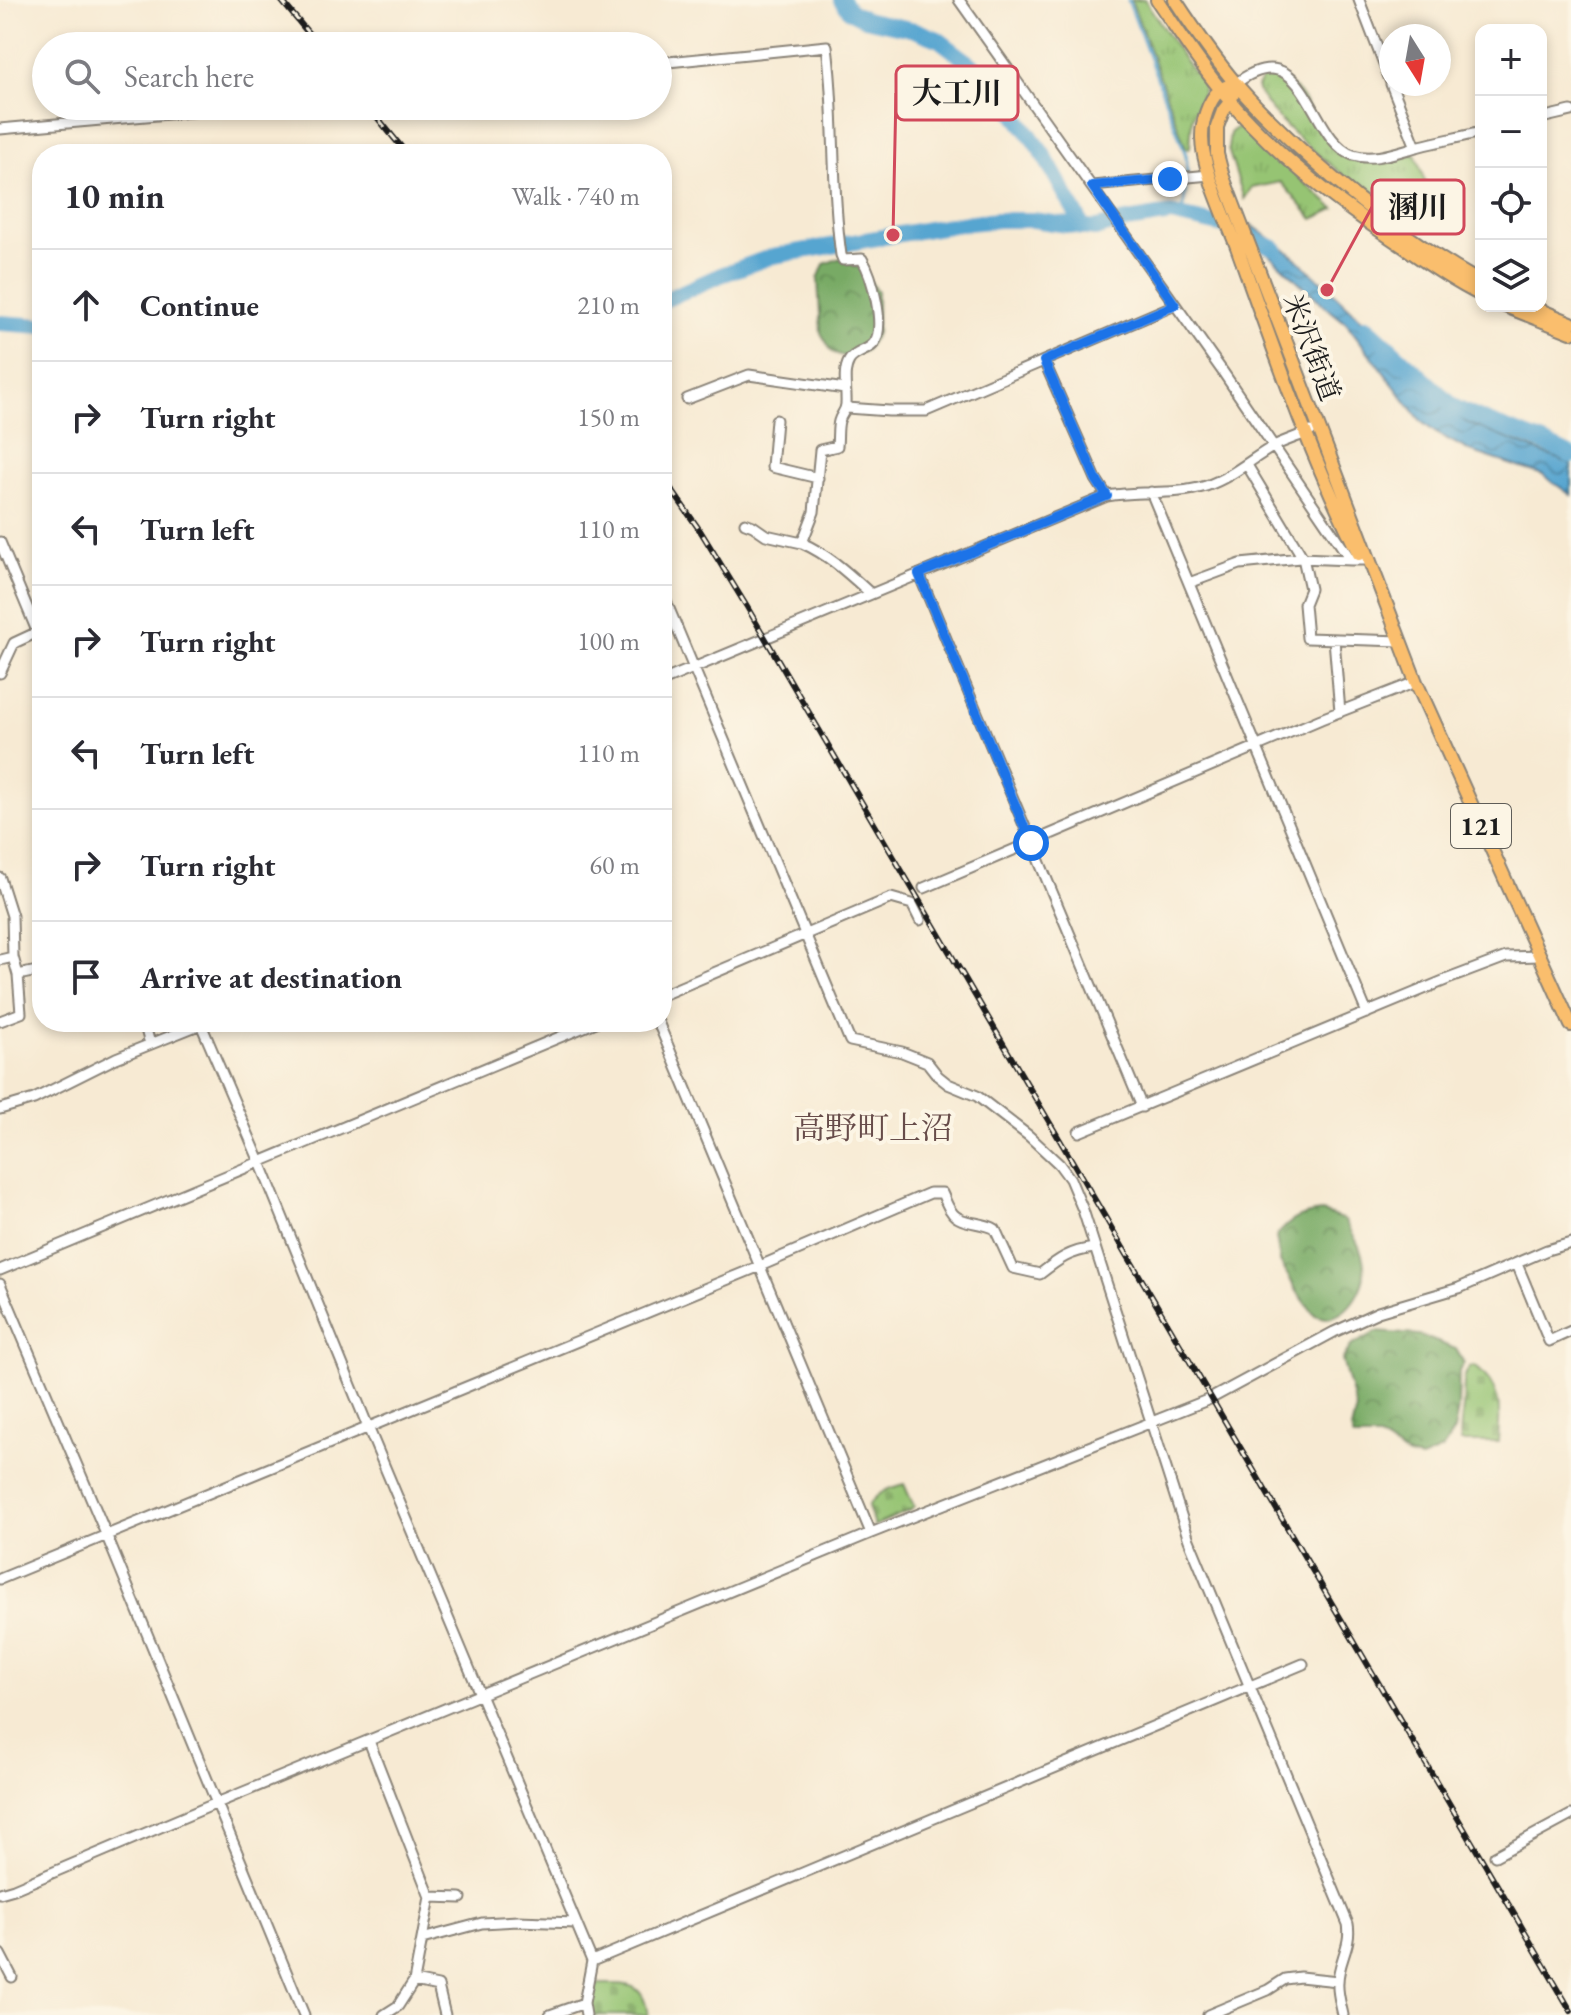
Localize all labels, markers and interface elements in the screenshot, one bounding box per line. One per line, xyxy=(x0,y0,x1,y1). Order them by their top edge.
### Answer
north arrow xyxy=(1379,24,1451,96)
map controls xyxy=(1475,24,1547,312)
button: + xyxy=(1475,24,1547,96)
search box xyxy=(32,32,672,120)
icon: search xyxy=(60,54,104,98)
text: Search here xyxy=(124,57,254,96)
callout: 大工川 xyxy=(896,66,1018,120)
text: 大工川 xyxy=(912,73,1002,112)
button: − xyxy=(1475,96,1547,168)
route end xyxy=(1152,161,1188,197)
button: locate xyxy=(1475,168,1547,240)
text: 10 min xyxy=(64,174,165,218)
text: Walk · 740 m xyxy=(512,179,640,213)
callout: 溷川 xyxy=(1372,180,1464,234)
text: 溷川 xyxy=(1388,187,1448,226)
button: layers xyxy=(1475,240,1547,312)
icon: ahead xyxy=(64,283,108,327)
text: Continue xyxy=(140,286,259,325)
text: 210 m xyxy=(577,288,640,322)
street label: 米沢街道 xyxy=(1275,288,1349,406)
icon: right xyxy=(64,395,108,439)
text: Turn right xyxy=(140,398,276,437)
text: 150 m xyxy=(577,400,640,434)
icon: left xyxy=(64,507,108,551)
text: Turn left xyxy=(140,510,254,549)
text: 110 m xyxy=(577,512,640,546)
icon: right xyxy=(64,619,108,663)
text: Turn right xyxy=(140,622,276,661)
text: 100 m xyxy=(577,624,640,658)
icon: left xyxy=(64,731,108,775)
text: Turn left xyxy=(140,734,254,773)
text: 110 m xyxy=(577,736,640,770)
road number: 121 xyxy=(1451,804,1511,848)
route start xyxy=(1013,825,1049,861)
icon: right xyxy=(64,843,108,887)
text: Turn right xyxy=(140,846,276,885)
text: 60 m xyxy=(590,848,640,882)
icon: arrive xyxy=(64,955,108,999)
text: Arrive at destination xyxy=(140,958,402,997)
district label: 高野町上沼 xyxy=(793,1107,953,1149)

